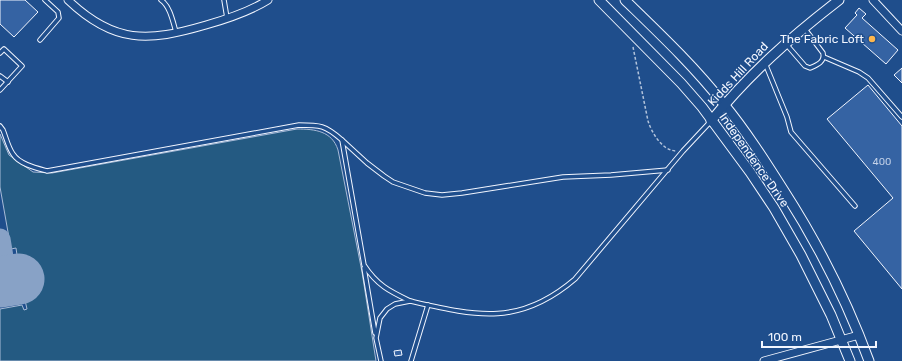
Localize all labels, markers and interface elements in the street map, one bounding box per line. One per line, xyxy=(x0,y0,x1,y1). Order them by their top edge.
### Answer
place label: The Fabric Loft xyxy=(780,32,864,46)
marker: The Fabric Loft xyxy=(867,34,877,44)
street label: Kidds Hill Road xyxy=(705,39,771,109)
street label: Independence Drive xyxy=(716,110,792,210)
house number: 400 xyxy=(873,156,891,168)
scale bar xyxy=(762,323,876,349)
text: 100 m xyxy=(768,330,802,344)

